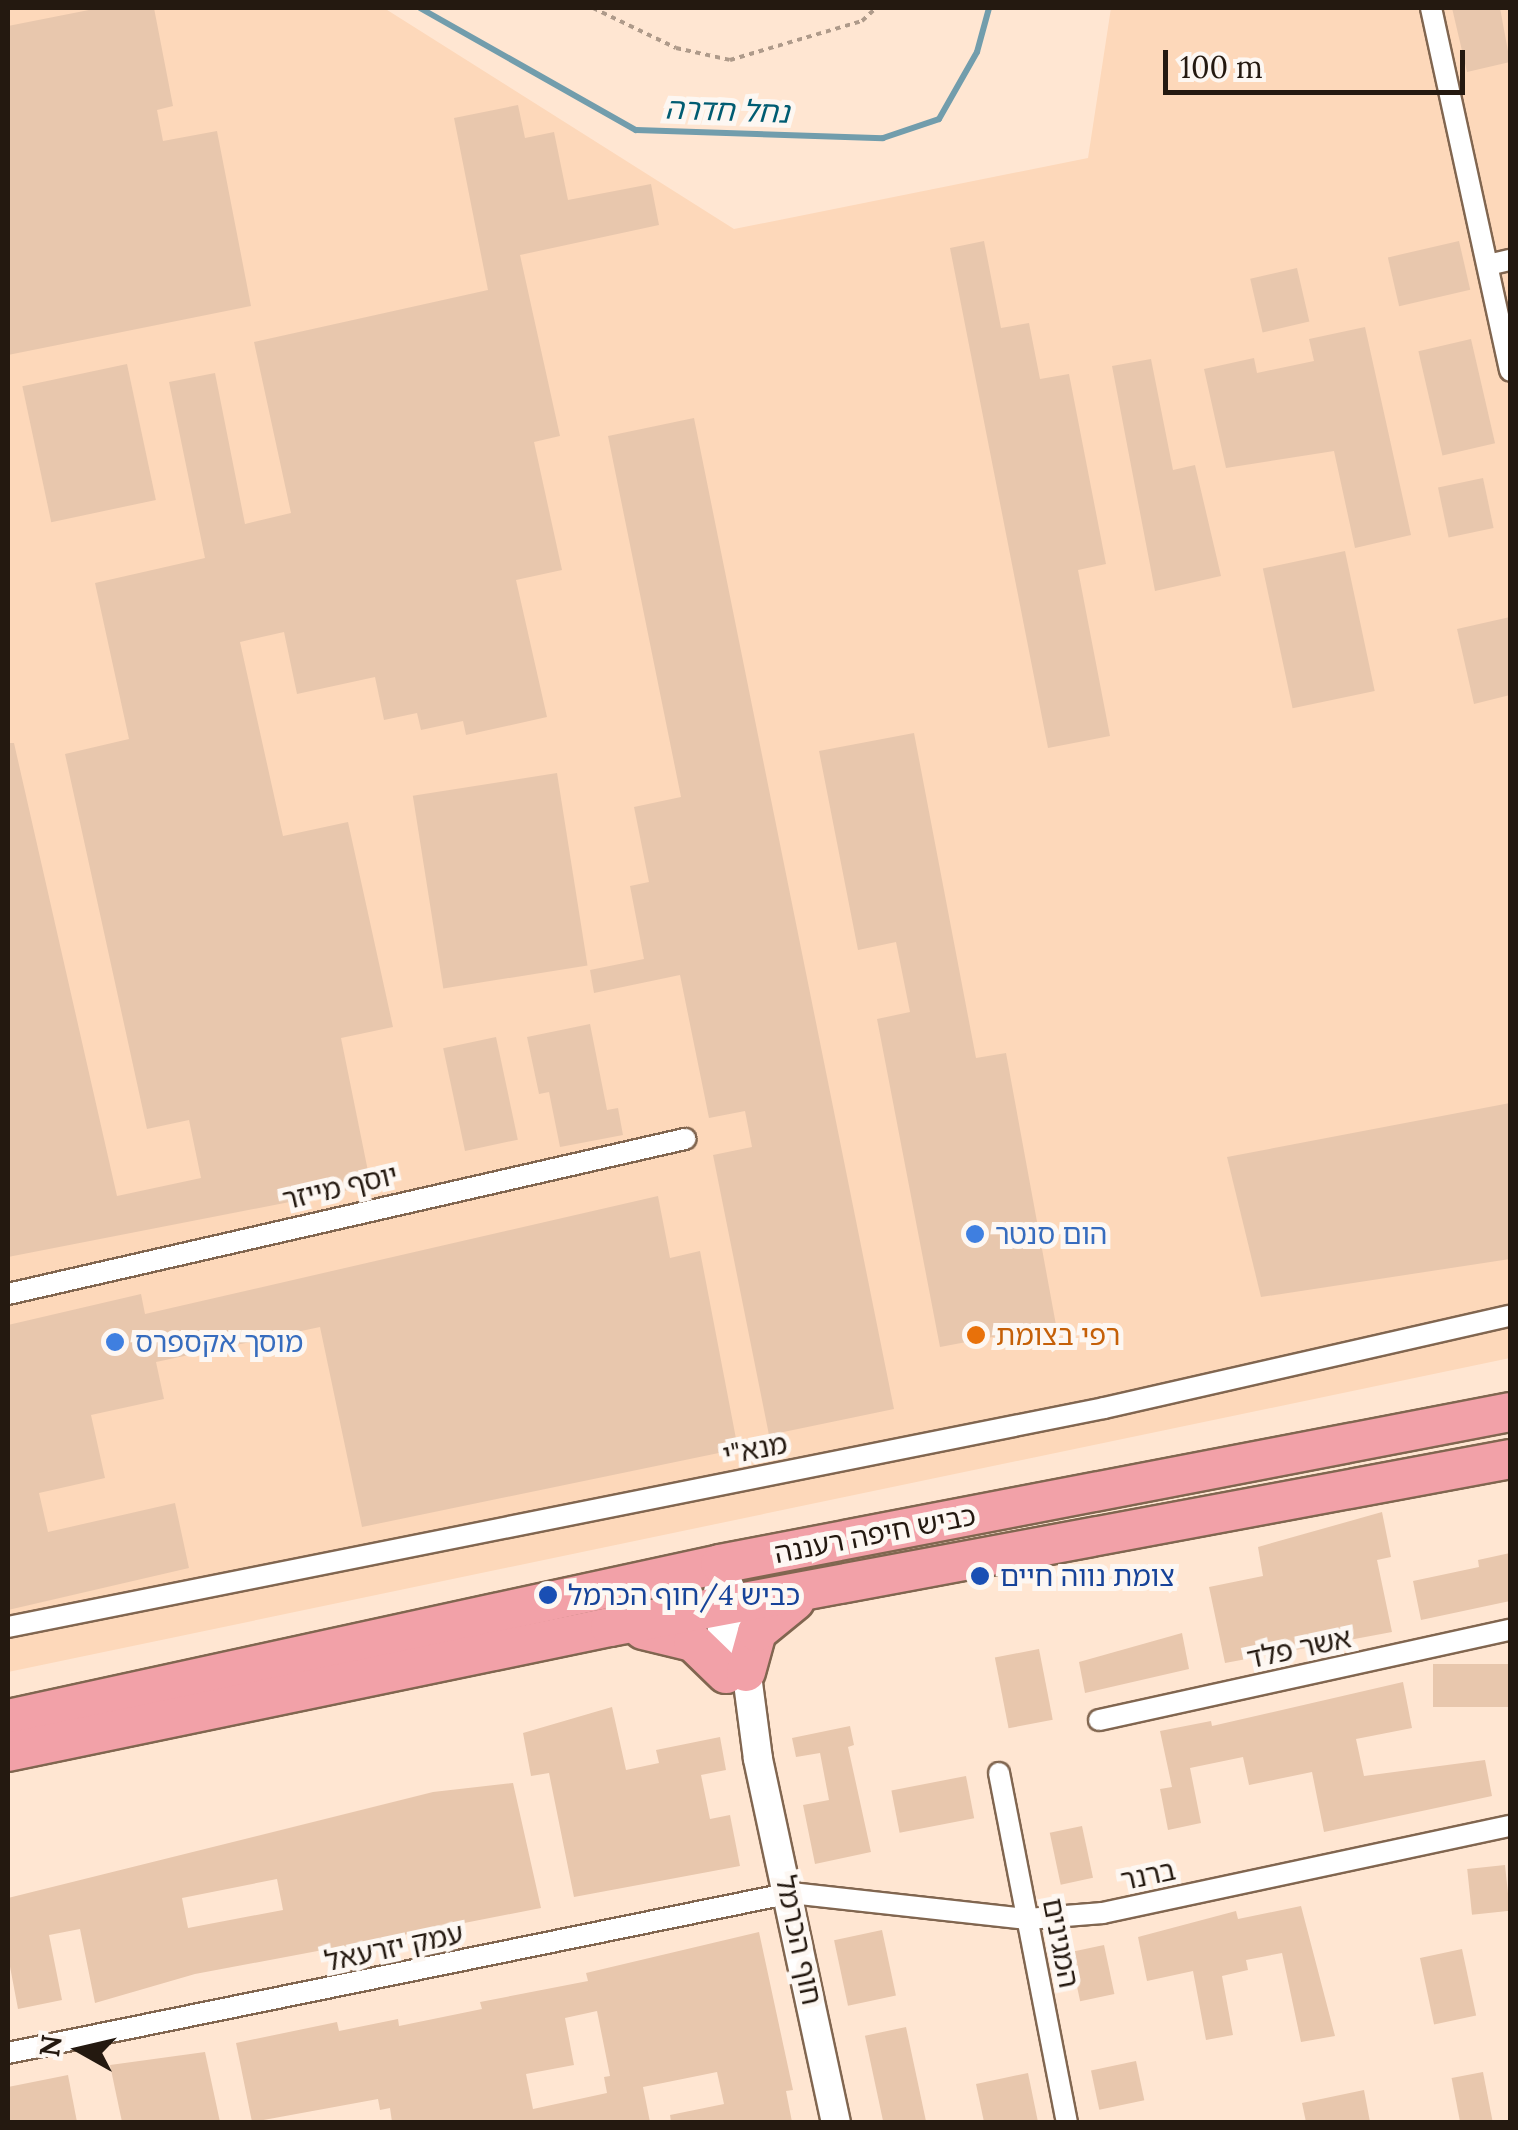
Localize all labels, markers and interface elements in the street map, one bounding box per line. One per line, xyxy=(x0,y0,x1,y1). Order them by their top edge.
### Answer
scale bar xyxy=(1168,30,1470,92)
text: 100 m xyxy=(1180,48,1263,86)
water label: נחל חדרה xyxy=(664,90,790,130)
street label: יוסף מייזר xyxy=(279,1157,401,1217)
place label: הום סנטר xyxy=(995,1217,1107,1251)
marker: הום סנטר xyxy=(964,1223,986,1245)
place label: רפי בצומת xyxy=(996,1318,1120,1352)
marker: רפי בצומת xyxy=(965,1324,987,1346)
place label: מוסך אקספרס xyxy=(135,1325,303,1359)
marker: מוסך אקספרס xyxy=(104,1331,126,1353)
street label: מנא"י xyxy=(720,1426,790,1472)
street label: כביש חיפה רעננה xyxy=(771,1498,979,1570)
place label: צומת נווה חיים xyxy=(1000,1559,1175,1593)
marker: צומת נווה חיים xyxy=(969,1565,991,1587)
place label: כביש 4/חוף הכרמל xyxy=(568,1578,800,1612)
marker: כביש 4/חוף הכרמל xyxy=(537,1584,559,1606)
street label: אשר פלד xyxy=(1244,1621,1354,1675)
street label: ברנר xyxy=(1118,1853,1178,1897)
street label: חוף הכרמל xyxy=(769,1872,829,2008)
street label: המגינים xyxy=(1036,1895,1086,1991)
street label: עמק יזרעאל xyxy=(322,1916,466,1978)
north arrow xyxy=(30,2000,130,2100)
text: N xyxy=(31,2033,70,2059)

